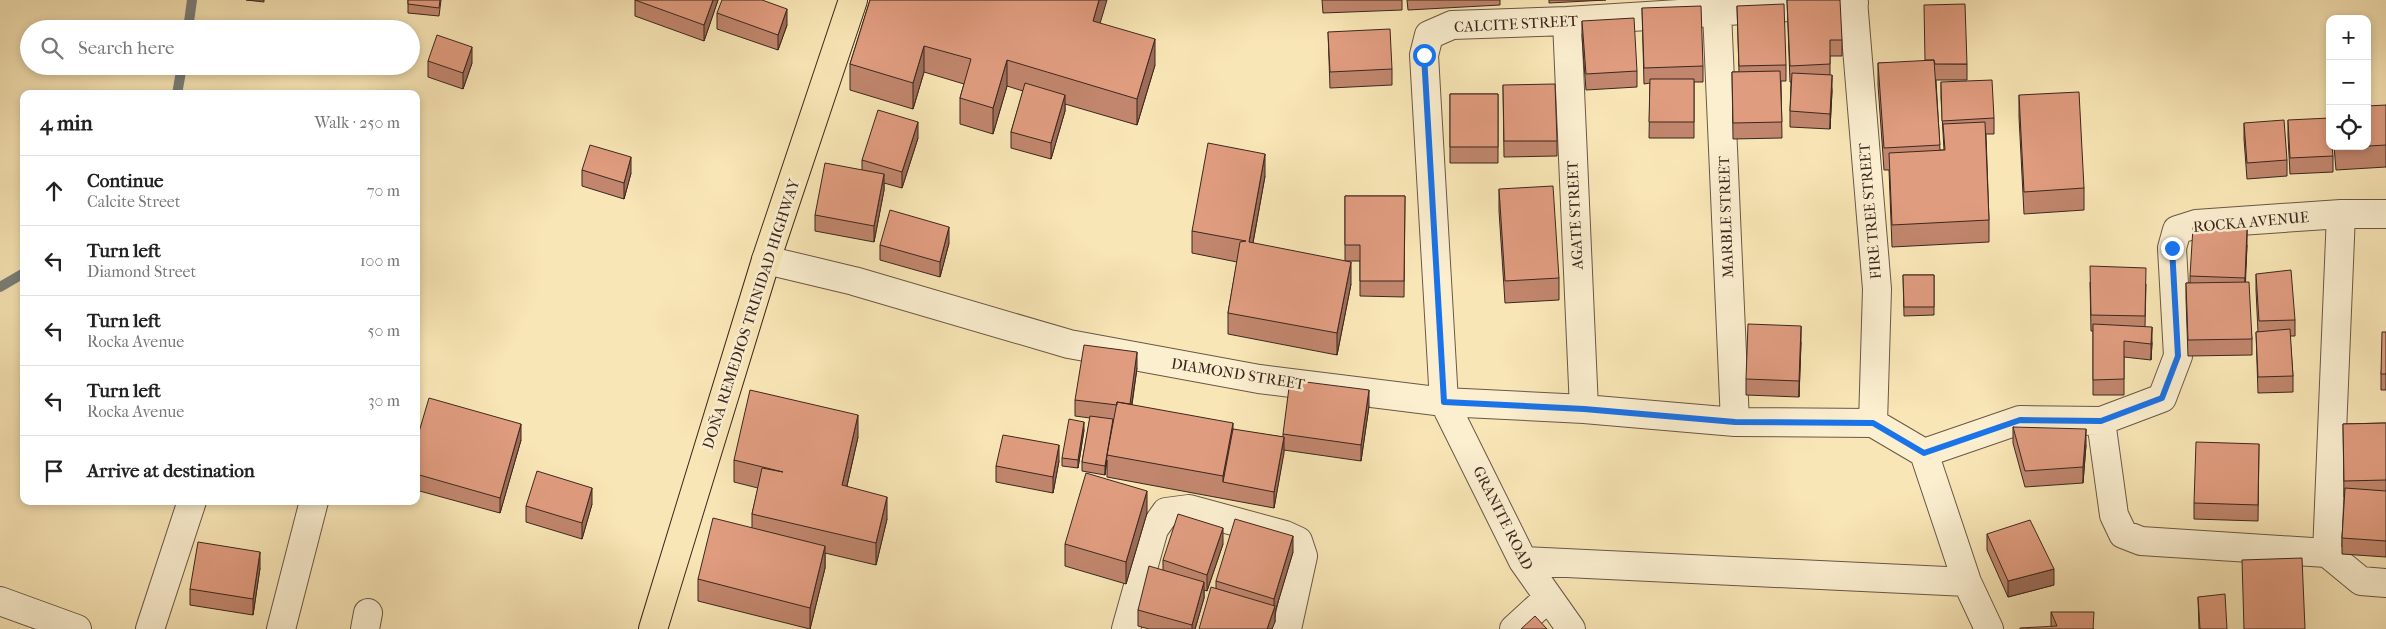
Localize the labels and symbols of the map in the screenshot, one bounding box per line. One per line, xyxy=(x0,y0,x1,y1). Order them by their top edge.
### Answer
street label: CALCITE STREET xyxy=(1453,12,1579,36)
route start xyxy=(1413,44,1436,67)
street label: FIRE TREE STREET xyxy=(1855,141,1885,280)
street label: MARBLE STREET xyxy=(1715,155,1737,279)
street label: AGATE STREET xyxy=(1563,159,1587,271)
street label: DOÑA REMEDIOS TRINIDAD HIGHWAY xyxy=(699,176,803,451)
street label: ROCKA AVENUE xyxy=(2192,208,2310,236)
route end xyxy=(2161,237,2184,260)
street label: DIAMOND STREET xyxy=(1170,355,1307,394)
street label: GRANITE ROAD xyxy=(1469,463,1537,573)

